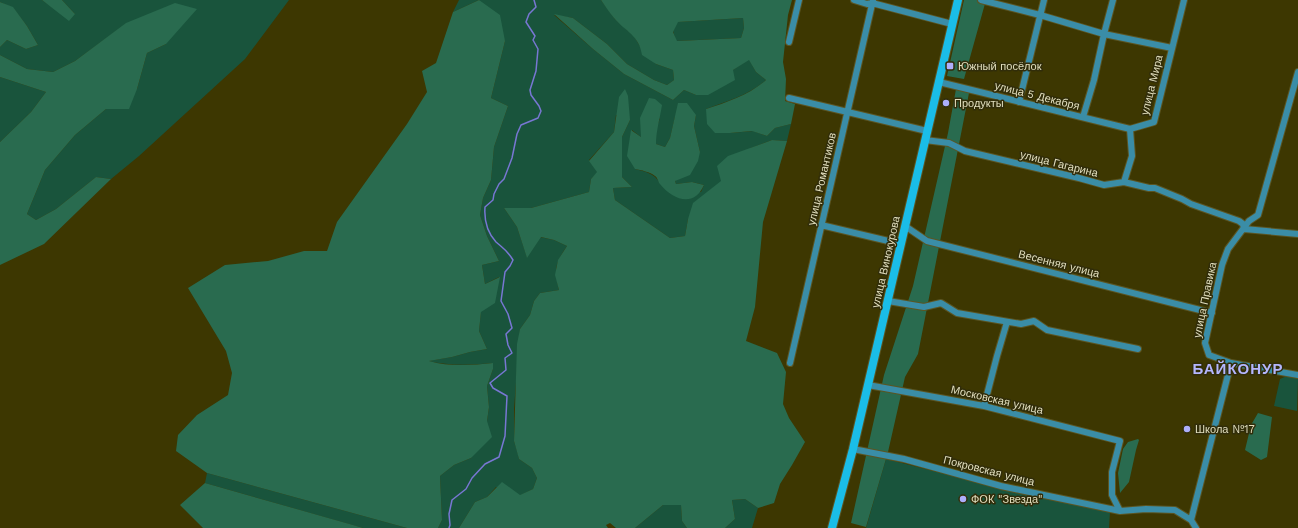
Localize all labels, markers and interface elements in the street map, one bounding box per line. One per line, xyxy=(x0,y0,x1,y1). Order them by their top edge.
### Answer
street label: улица Мира xyxy=(1138,53,1166,116)
place label: Южный посёлок xyxy=(958,60,1042,73)
marker: Южный посёлок xyxy=(945,61,955,71)
street label: улица 5 Декабря xyxy=(993,79,1081,113)
place label: Продукты xyxy=(954,97,1004,110)
marker: Продукты xyxy=(941,98,951,108)
street label: улица Романтиков xyxy=(805,131,839,227)
street label: улица Гагарина xyxy=(1019,148,1100,180)
street label: улица Винокурова xyxy=(869,214,903,309)
street label: Весенняя улица xyxy=(1017,248,1102,281)
street label: улица Правика xyxy=(1191,260,1220,339)
district label: БАЙКОНУР xyxy=(1193,360,1283,378)
street label: Московская улица xyxy=(950,383,1045,417)
place label: Школа №17 xyxy=(1195,423,1255,436)
marker: Школа №17 xyxy=(1182,424,1192,434)
street label: Покровская улица xyxy=(942,453,1037,489)
place label: ФОК "Звезда" xyxy=(971,493,1043,506)
marker: ФОК "Звезда" xyxy=(958,494,968,504)

